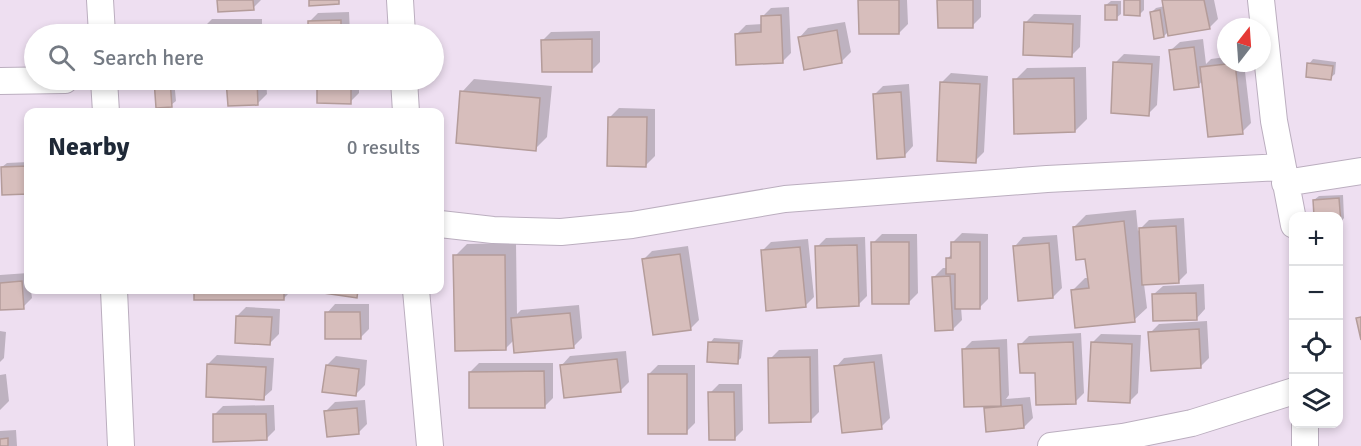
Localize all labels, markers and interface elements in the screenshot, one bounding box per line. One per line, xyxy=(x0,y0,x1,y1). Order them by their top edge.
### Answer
north arrow xyxy=(1217,18,1271,72)
search box xyxy=(24,24,444,90)
icon: search xyxy=(45,41,78,74)
text: Search here xyxy=(93,44,204,71)
text: Nearby xyxy=(48,131,129,163)
text: 0 results xyxy=(347,135,420,160)
map controls xyxy=(1289,212,1343,428)
button: + xyxy=(1289,212,1343,266)
button: − xyxy=(1289,266,1343,320)
button: locate xyxy=(1289,320,1343,374)
button: layers xyxy=(1289,374,1343,428)

